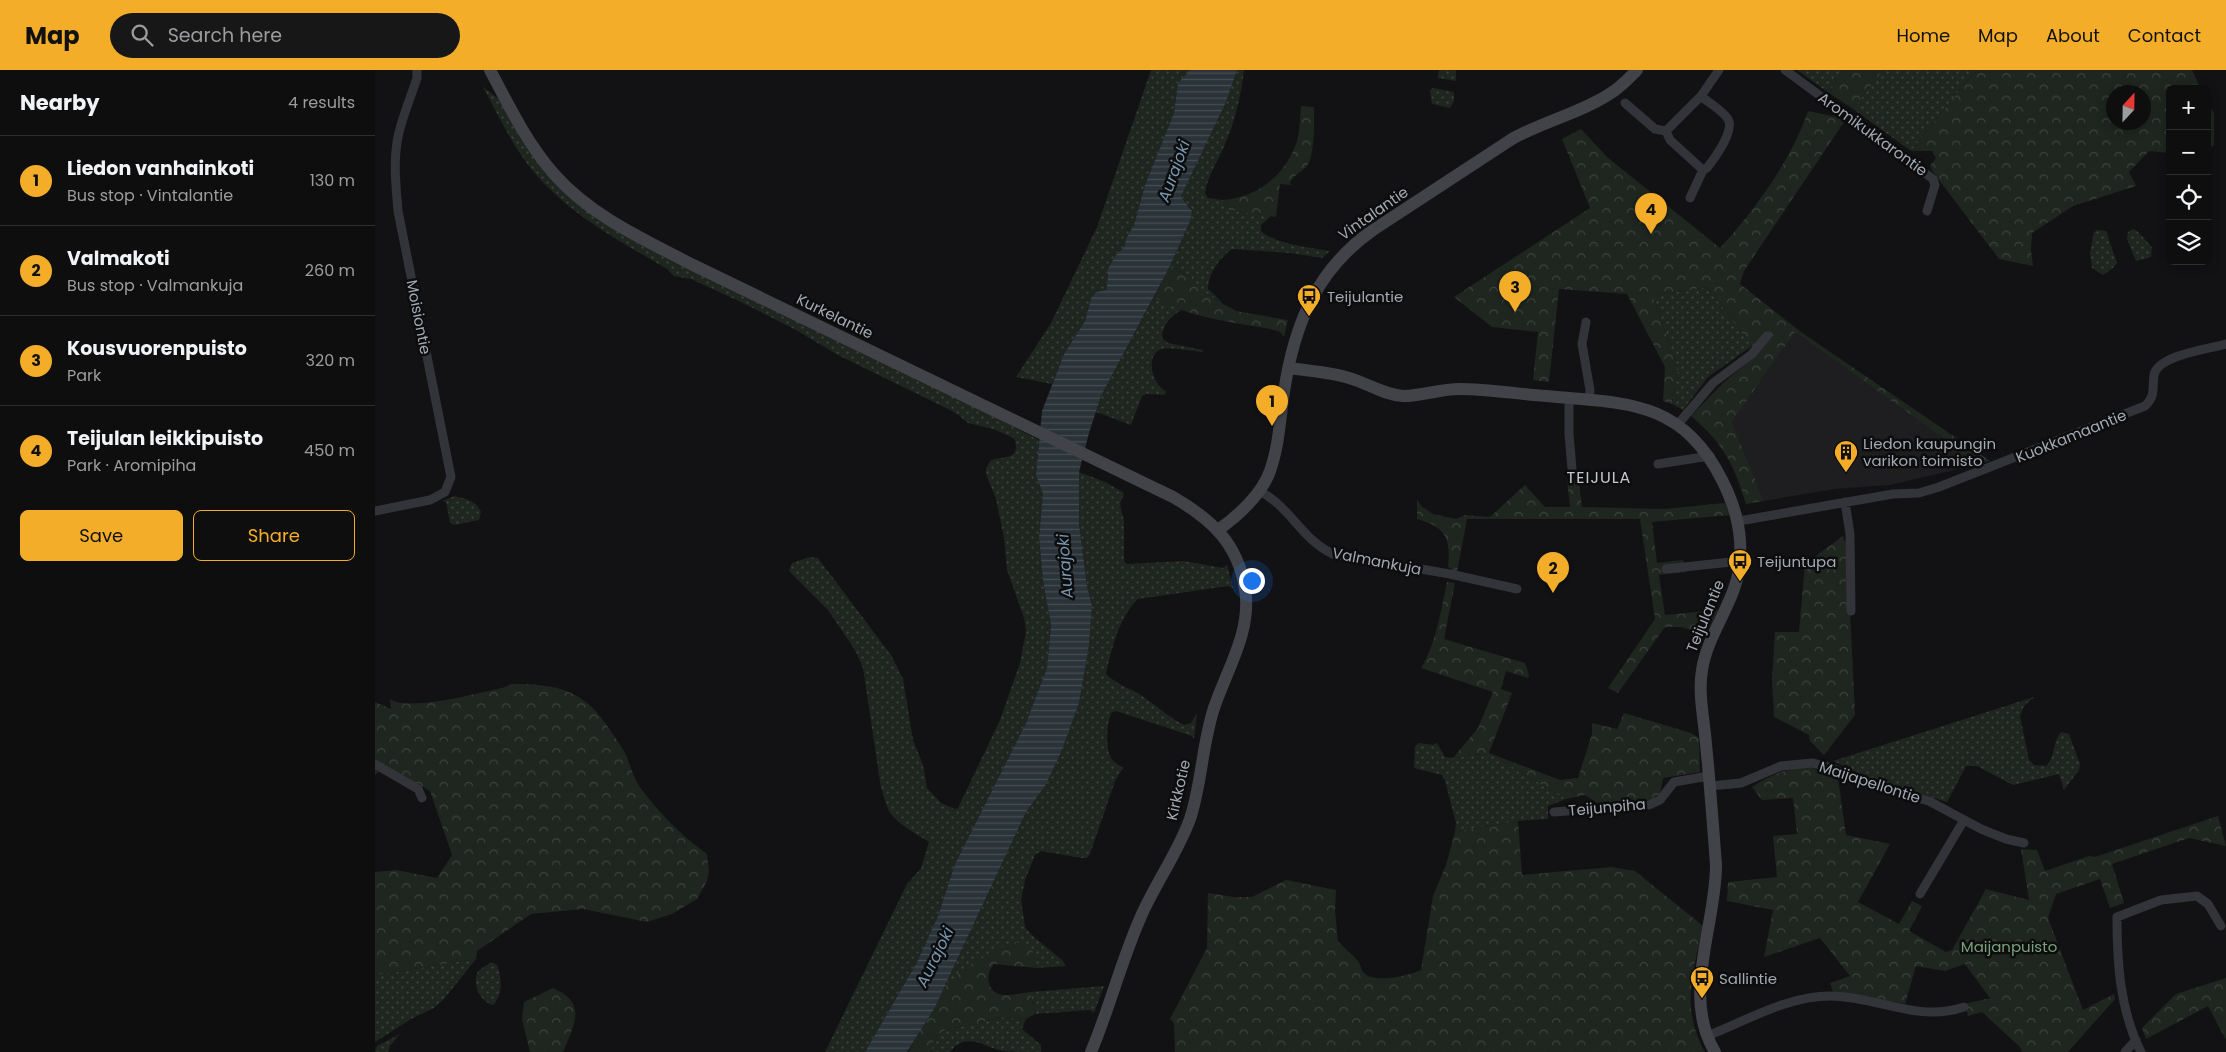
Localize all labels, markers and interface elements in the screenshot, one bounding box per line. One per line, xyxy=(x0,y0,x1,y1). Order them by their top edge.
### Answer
search box xyxy=(110,13,460,58)
text: Map xyxy=(25,19,80,52)
icon: search xyxy=(128,21,156,49)
text: Search here xyxy=(168,22,282,49)
text: Home xyxy=(1896,23,1950,48)
text: Map xyxy=(1978,23,2018,48)
text: About xyxy=(2046,23,2100,48)
text: Contact xyxy=(2128,23,2201,48)
north arrow xyxy=(2106,85,2151,130)
map controls xyxy=(2166,85,2211,265)
button: + xyxy=(2166,85,2211,130)
street label: Aromikukkarontie xyxy=(1814,87,1932,181)
text: Nearby xyxy=(20,88,100,117)
text: 4 results xyxy=(288,91,355,114)
button: − xyxy=(2166,130,2211,175)
water label: Aurajoki xyxy=(1152,136,1196,206)
text: Liedon vanhainkoti xyxy=(67,155,254,182)
text: 1 xyxy=(33,169,39,192)
text: 130 m xyxy=(310,169,355,192)
button: locate xyxy=(2166,175,2211,220)
street label: Vintalantie xyxy=(1334,181,1412,245)
text: Bus stop · Vintalantie xyxy=(67,184,233,207)
pin: 4 xyxy=(1635,193,1667,234)
button: layers xyxy=(2166,220,2211,265)
text: Valmakoti xyxy=(67,245,170,272)
text: 2 xyxy=(31,259,41,282)
text: 260 m xyxy=(305,259,355,282)
pin: 3 xyxy=(1499,271,1531,312)
text: Bus stop · Valmankuja xyxy=(67,274,243,297)
street label: Moisiontie xyxy=(402,278,436,356)
bus stop icon: Teijulantie xyxy=(1296,283,1322,317)
place label: Teijulantie xyxy=(1327,286,1403,307)
street label: Kurkelantie xyxy=(793,288,877,344)
text: Kousvuorenpuisto xyxy=(67,335,247,362)
text: 3 xyxy=(31,349,41,372)
text: 320 m xyxy=(306,349,355,372)
text: Park xyxy=(67,364,101,387)
pin: 1 xyxy=(1256,385,1288,426)
street label: Kuokkamaantie xyxy=(2013,404,2129,468)
text: Teijulan leikkipuisto xyxy=(67,425,263,452)
place label: Liedon kaupungin varikon toimisto xyxy=(1863,433,1996,471)
text: 4 xyxy=(31,439,41,462)
text: 450 m xyxy=(304,439,355,462)
building icon: Liedon kaupungin varikon toimisto xyxy=(1833,439,1859,473)
text: Park · Aromipiha xyxy=(67,454,196,477)
district label: TEIJULA xyxy=(1567,466,1631,489)
button: Save xyxy=(20,510,183,561)
button: Share xyxy=(193,510,355,561)
water label: Aurajoki xyxy=(1051,532,1079,600)
street label: Valmankuja xyxy=(1331,542,1423,580)
bus stop icon: Teijuntupa xyxy=(1727,548,1753,582)
place label: Teijuntupa xyxy=(1757,551,1836,572)
pin: 2 xyxy=(1537,552,1569,593)
your location xyxy=(1239,568,1265,594)
street label: Teijulantie xyxy=(1681,577,1729,655)
street label: Maijapellontie xyxy=(1817,756,1923,808)
street label: Kirkkotie xyxy=(1161,758,1195,822)
street label: Teijunpiha xyxy=(1567,793,1647,821)
water label: Aurajoki xyxy=(910,922,960,992)
park label: Maijanpuisto xyxy=(1961,936,2057,957)
bus stop icon: Sallintie xyxy=(1689,965,1715,999)
place label: Sallintie xyxy=(1719,968,1777,989)

